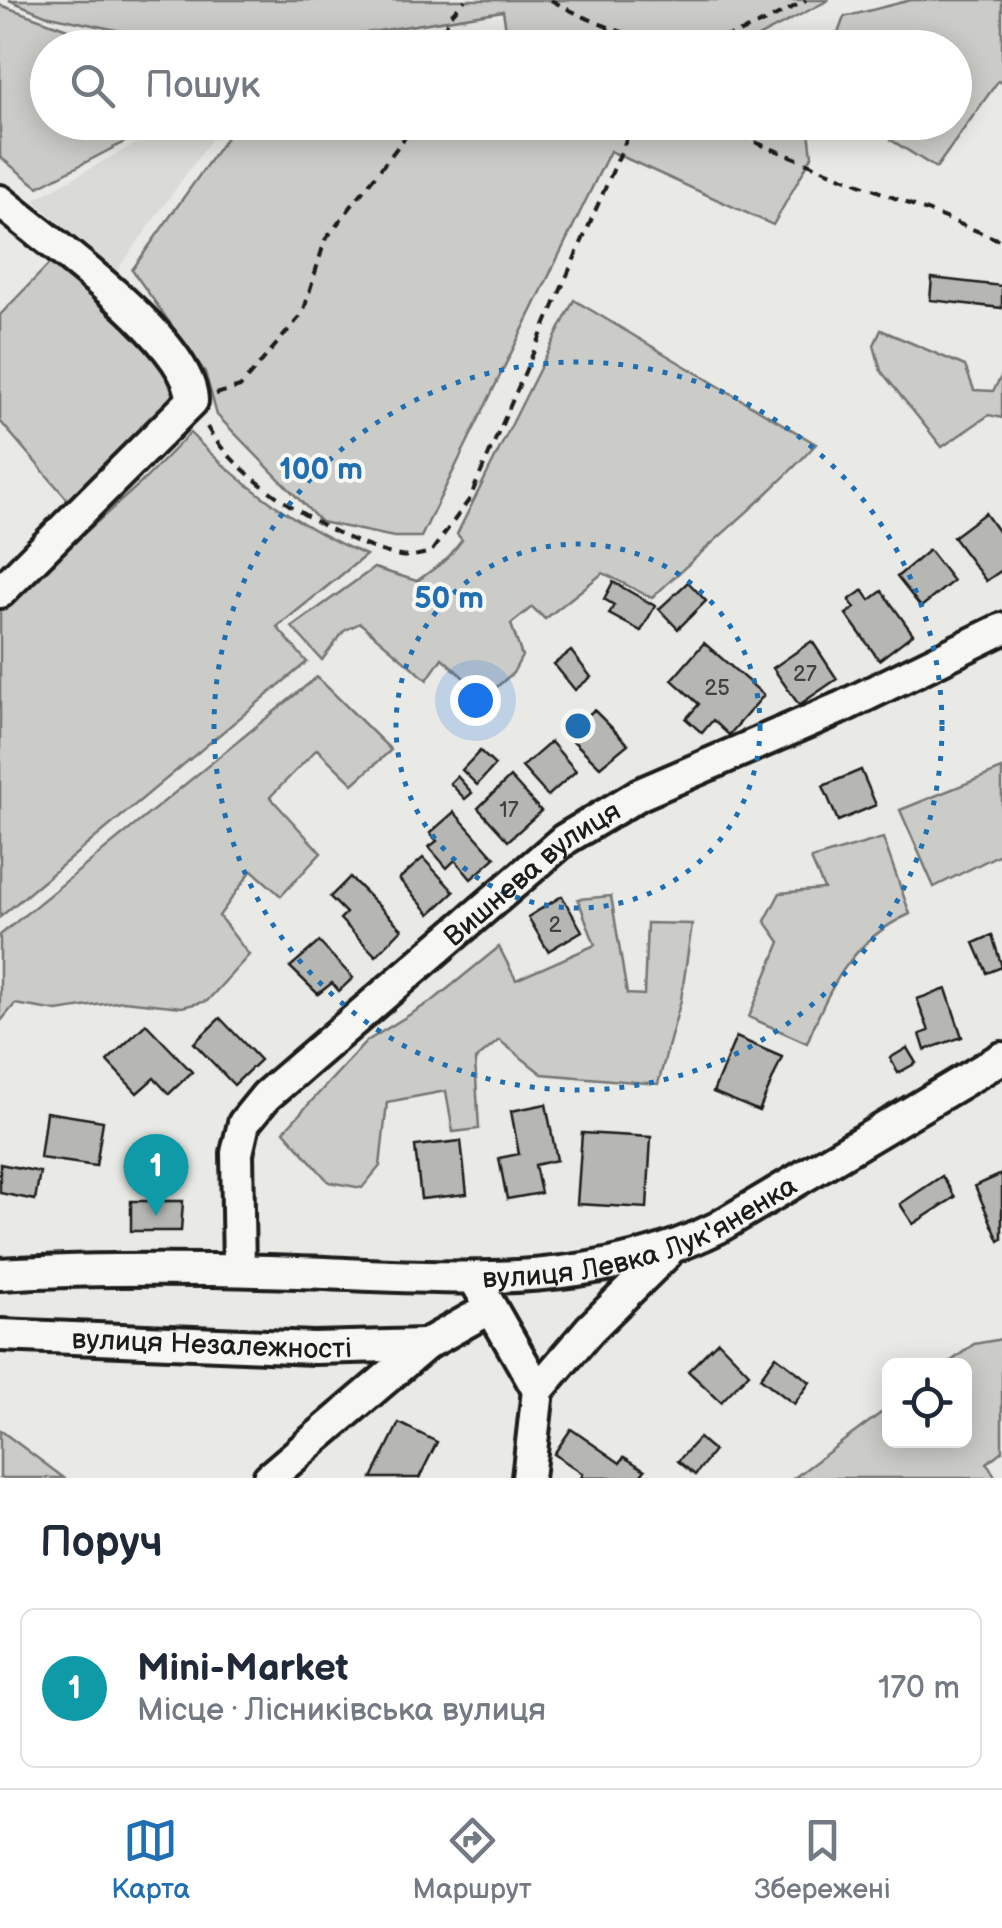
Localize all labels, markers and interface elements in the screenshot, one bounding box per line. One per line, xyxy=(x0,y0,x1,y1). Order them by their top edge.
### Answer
search box xyxy=(30,30,972,140)
icon: search xyxy=(65,58,120,113)
text: Пошук xyxy=(145,63,260,108)
text: 100 m xyxy=(279,452,363,488)
text: 50 m xyxy=(414,581,484,617)
house number: 27 xyxy=(793,661,817,688)
your location xyxy=(450,675,501,726)
house number: 25 xyxy=(704,675,730,702)
centre of rings xyxy=(560,708,596,744)
street label: Вишнева вулиця xyxy=(438,795,627,954)
house number: 17 xyxy=(499,797,519,824)
house number: 2 xyxy=(549,912,562,939)
pin: 1 xyxy=(124,1134,188,1216)
street label: вулиця Левка Лук'яненка xyxy=(482,1169,803,1295)
street label: вулиця Незалежності xyxy=(71,1323,352,1366)
map controls xyxy=(882,1358,972,1448)
button: locate xyxy=(882,1358,972,1448)
text: Поруч xyxy=(40,1518,163,1569)
text: Mini-Market xyxy=(137,1646,349,1691)
text: 1 xyxy=(68,1669,81,1708)
text: 170 m xyxy=(878,1669,960,1708)
text: Місце · Лісниківська вулиця xyxy=(137,1691,546,1730)
tab: Карта xyxy=(111,1813,190,1906)
tab: Маршрут xyxy=(413,1813,532,1906)
tab: Збережені xyxy=(754,1813,891,1906)

